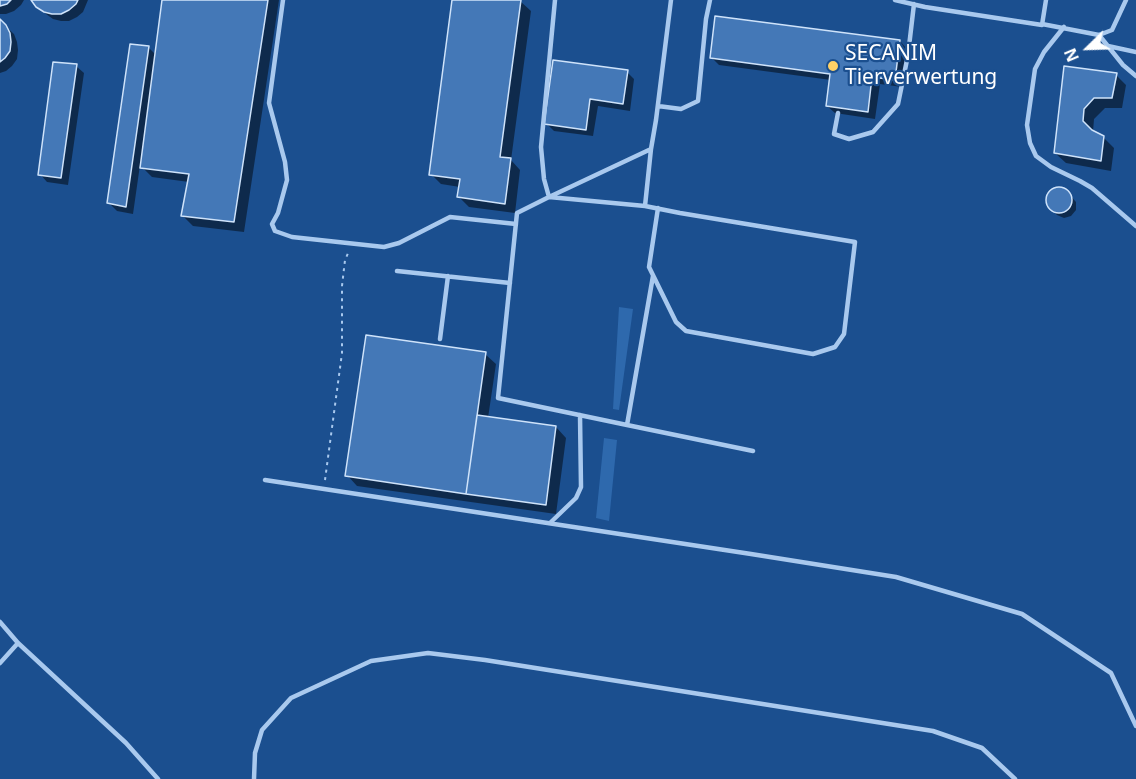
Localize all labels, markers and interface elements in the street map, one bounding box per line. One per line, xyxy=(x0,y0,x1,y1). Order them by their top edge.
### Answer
north arrow xyxy=(1058,18,1118,78)
place label: SECANIM Tierverwertung xyxy=(845,41,997,91)
text: N xyxy=(1059,45,1084,65)
marker: SECANIM Tierverwertung xyxy=(826,59,840,73)

